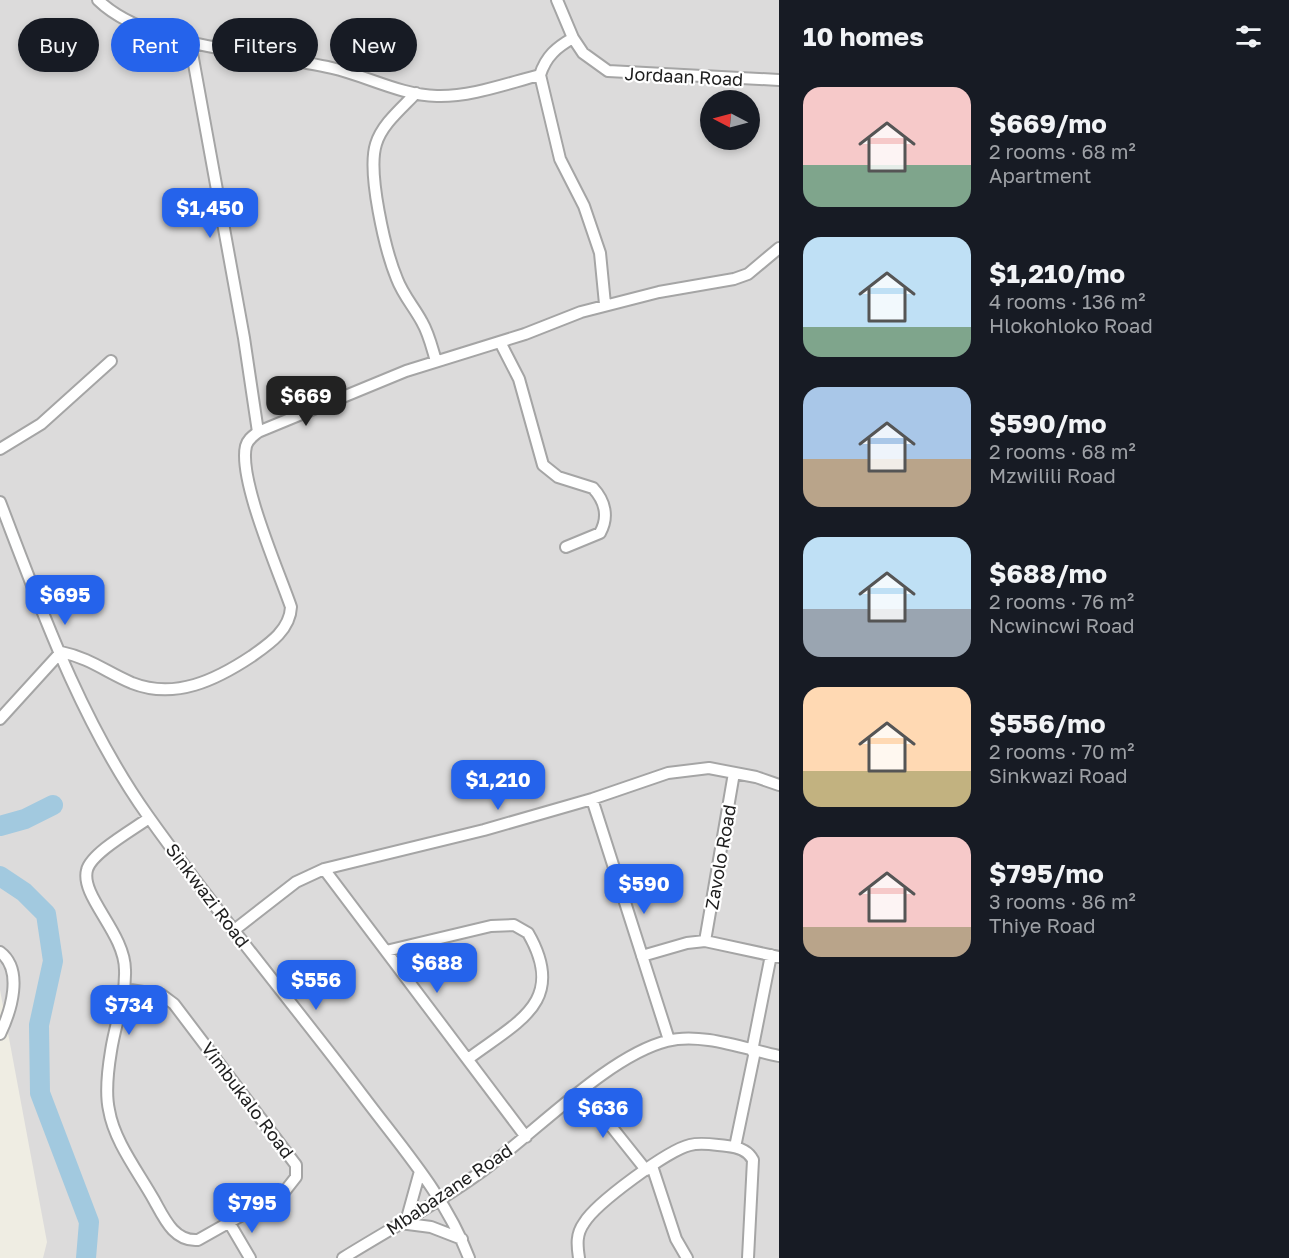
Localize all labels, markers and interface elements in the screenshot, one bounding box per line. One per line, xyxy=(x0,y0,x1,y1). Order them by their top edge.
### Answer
chip: Buy xyxy=(18,18,99,72)
chip: Rent xyxy=(111,18,200,72)
chip: Filters xyxy=(212,18,318,72)
chip: New xyxy=(330,18,417,72)
icon: filters xyxy=(1232,20,1265,53)
text: 10 homes xyxy=(803,21,924,52)
street label: Jordaan Road xyxy=(624,62,744,90)
north arrow xyxy=(700,90,760,150)
map controls xyxy=(700,90,760,150)
text: $669/mo xyxy=(989,108,1107,139)
icon: home xyxy=(851,111,923,183)
text: 2 rooms · 68 m² xyxy=(989,139,1136,163)
text: Apartment xyxy=(989,163,1092,187)
pin: $1,450 xyxy=(161,188,259,239)
text: $1,450 xyxy=(176,195,244,219)
text: $1,210/mo xyxy=(989,258,1125,289)
icon: home xyxy=(851,261,923,333)
text: 4 rooms · 136 m² xyxy=(989,289,1146,313)
text: Hlokohloko Road xyxy=(989,313,1153,337)
pin: $669 xyxy=(270,376,342,427)
text: $669 xyxy=(280,383,332,407)
text: $590/mo xyxy=(989,408,1107,439)
icon: home xyxy=(851,411,923,483)
text: 2 rooms · 68 m² xyxy=(989,439,1136,463)
text: Mzwilili Road xyxy=(989,463,1116,487)
text: $688/mo xyxy=(989,558,1107,589)
icon: home xyxy=(851,561,923,633)
pin: $695 xyxy=(29,575,101,626)
text: $695 xyxy=(40,582,91,606)
text: 2 rooms · 76 m² xyxy=(989,589,1134,613)
text: Ncwincwi Road xyxy=(989,613,1135,637)
text: $556/mo xyxy=(989,708,1105,739)
icon: home xyxy=(851,711,923,783)
text: 2 rooms · 70 m² xyxy=(989,739,1134,763)
pin: $1,210 xyxy=(449,760,547,811)
text: Sinkwazi Road xyxy=(989,763,1128,787)
text: $1,210 xyxy=(465,767,531,791)
street label: Zavolo Road xyxy=(700,803,740,911)
street label: Sinkwazi Road xyxy=(162,839,254,951)
text: $795/mo xyxy=(989,858,1104,889)
icon: home xyxy=(851,861,923,933)
pin: $590 xyxy=(608,864,680,915)
text: $590 xyxy=(618,871,670,895)
text: 3 rooms · 86 m² xyxy=(989,889,1136,913)
text: Thiye Road xyxy=(989,913,1095,937)
pin: $688 xyxy=(401,943,473,994)
text: $688 xyxy=(411,950,463,974)
pin: $556 xyxy=(280,960,352,1011)
text: $556 xyxy=(291,967,341,991)
pin: $734 xyxy=(93,985,165,1036)
text: $734 xyxy=(105,992,154,1016)
street label: Vimbukalo Road xyxy=(197,1038,299,1162)
pin: $636 xyxy=(567,1088,639,1139)
text: $636 xyxy=(578,1095,629,1119)
street label: Mbabazane Road xyxy=(382,1139,516,1239)
pin: $795 xyxy=(216,1183,288,1234)
text: $795 xyxy=(227,1190,277,1214)

